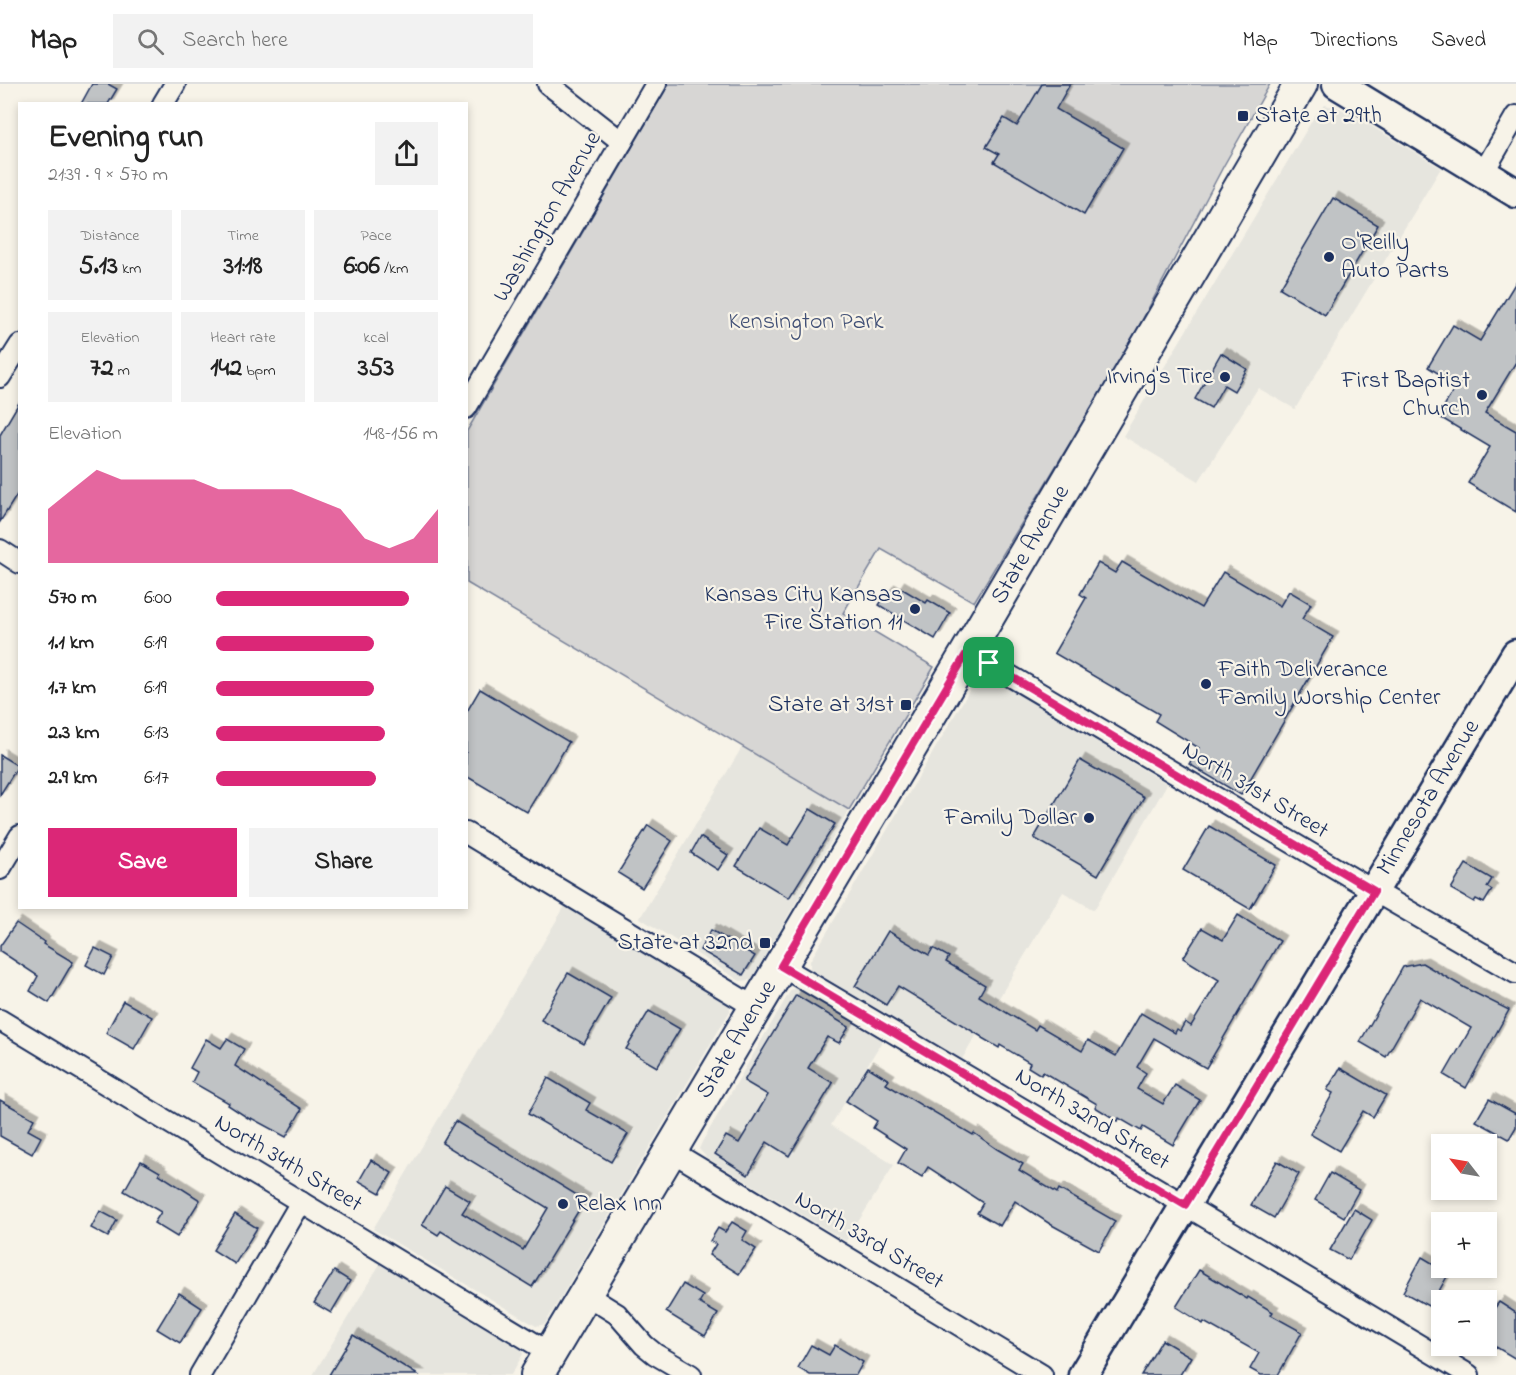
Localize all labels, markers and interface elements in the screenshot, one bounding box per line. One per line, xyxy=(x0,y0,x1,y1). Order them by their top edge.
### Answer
search box xyxy=(113,14,533,68)
text: Map xyxy=(30,21,77,62)
icon: search xyxy=(134,25,167,58)
text: Search here xyxy=(182,25,288,57)
text: Map xyxy=(1242,26,1278,56)
text: Directions xyxy=(1311,26,1398,56)
text: Saved xyxy=(1431,26,1486,56)
place label: State at 29th xyxy=(1255,99,1382,134)
marker: State at 29th xyxy=(1236,109,1250,123)
text: Evening run xyxy=(48,114,203,162)
button: share xyxy=(375,122,438,185)
street label: Washington Avenue xyxy=(485,125,611,309)
text: 21:39 · 9 × 570 m xyxy=(48,161,168,190)
text: Distance xyxy=(81,224,139,248)
text: Time xyxy=(227,224,259,248)
text: Pace xyxy=(360,224,392,248)
place label: O'Reilly Auto Parts xyxy=(1341,226,1449,289)
text: 5.13 xyxy=(79,248,118,286)
text: 31:18 xyxy=(223,248,263,286)
text: 6:06 xyxy=(344,248,380,286)
marker: O'Reilly Auto Parts xyxy=(1322,250,1336,264)
text: km xyxy=(118,257,141,281)
text: /km xyxy=(380,257,408,281)
park label: Kensington Park xyxy=(728,305,884,340)
text: Elevation xyxy=(81,326,139,350)
text: Heart rate xyxy=(210,326,276,350)
text: kcal xyxy=(363,326,389,350)
text: 72 xyxy=(90,350,114,388)
text: 142 xyxy=(210,350,242,388)
text: 353 xyxy=(358,350,394,388)
text: m xyxy=(114,359,130,383)
text: bpm xyxy=(242,359,276,383)
place label: Irving's Tire xyxy=(1107,360,1213,395)
place label: First Baptist Church xyxy=(1341,364,1470,427)
marker: Irving's Tire xyxy=(1218,370,1232,384)
marker: First Baptist Church xyxy=(1475,388,1489,402)
text: Elevation xyxy=(48,420,122,449)
text: 148–156 m xyxy=(363,420,438,449)
street label: State Avenue xyxy=(983,478,1080,611)
place label: Kansas City Kansas Fire Station 11 xyxy=(704,578,903,641)
text: 570 m xyxy=(48,584,97,613)
text: 6:00 xyxy=(144,584,172,613)
marker: Kansas City Kansas Fire Station 11 xyxy=(908,602,922,616)
text: 1.1 km xyxy=(48,629,94,658)
text: 6:19 xyxy=(144,629,167,658)
pin xyxy=(963,637,1014,688)
icon: arrive xyxy=(972,646,1005,679)
place label: Faith Deliverance Family Worship Center xyxy=(1217,653,1441,717)
text: 1.7 km xyxy=(48,674,96,703)
text: 6:19 xyxy=(144,674,167,703)
marker: Faith Deliverance Family Worship Center xyxy=(1199,677,1213,691)
place label: State at 31st xyxy=(768,688,894,723)
marker: State at 31st xyxy=(899,698,913,712)
street label: Minnesota Avenue xyxy=(1368,713,1490,883)
text: 2.3 km xyxy=(48,719,100,748)
text: 6:13 xyxy=(144,719,169,748)
street label: North 31st Street xyxy=(1175,733,1335,849)
text: 2.9 km xyxy=(48,764,97,793)
text: 6:17 xyxy=(144,764,169,793)
place label: Family Dollar xyxy=(943,801,1078,837)
marker: Family Dollar xyxy=(1082,811,1096,825)
button: Save xyxy=(48,828,237,897)
button: Share xyxy=(249,828,438,897)
place label: State at 32nd xyxy=(618,926,754,961)
marker: State at 32nd xyxy=(758,936,772,950)
street label: State Avenue xyxy=(688,974,786,1106)
street label: North 32nd Street xyxy=(1008,1060,1176,1180)
street label: North 34th Street xyxy=(207,1106,369,1222)
north arrow xyxy=(1431,1134,1497,1200)
map controls xyxy=(1431,1134,1497,1356)
street label: North 33rd Street xyxy=(788,1183,950,1299)
place label: Relax Inn xyxy=(575,1187,662,1222)
marker: Relax Inn xyxy=(556,1197,570,1211)
button: + xyxy=(1431,1212,1497,1278)
button: − xyxy=(1431,1290,1497,1356)

